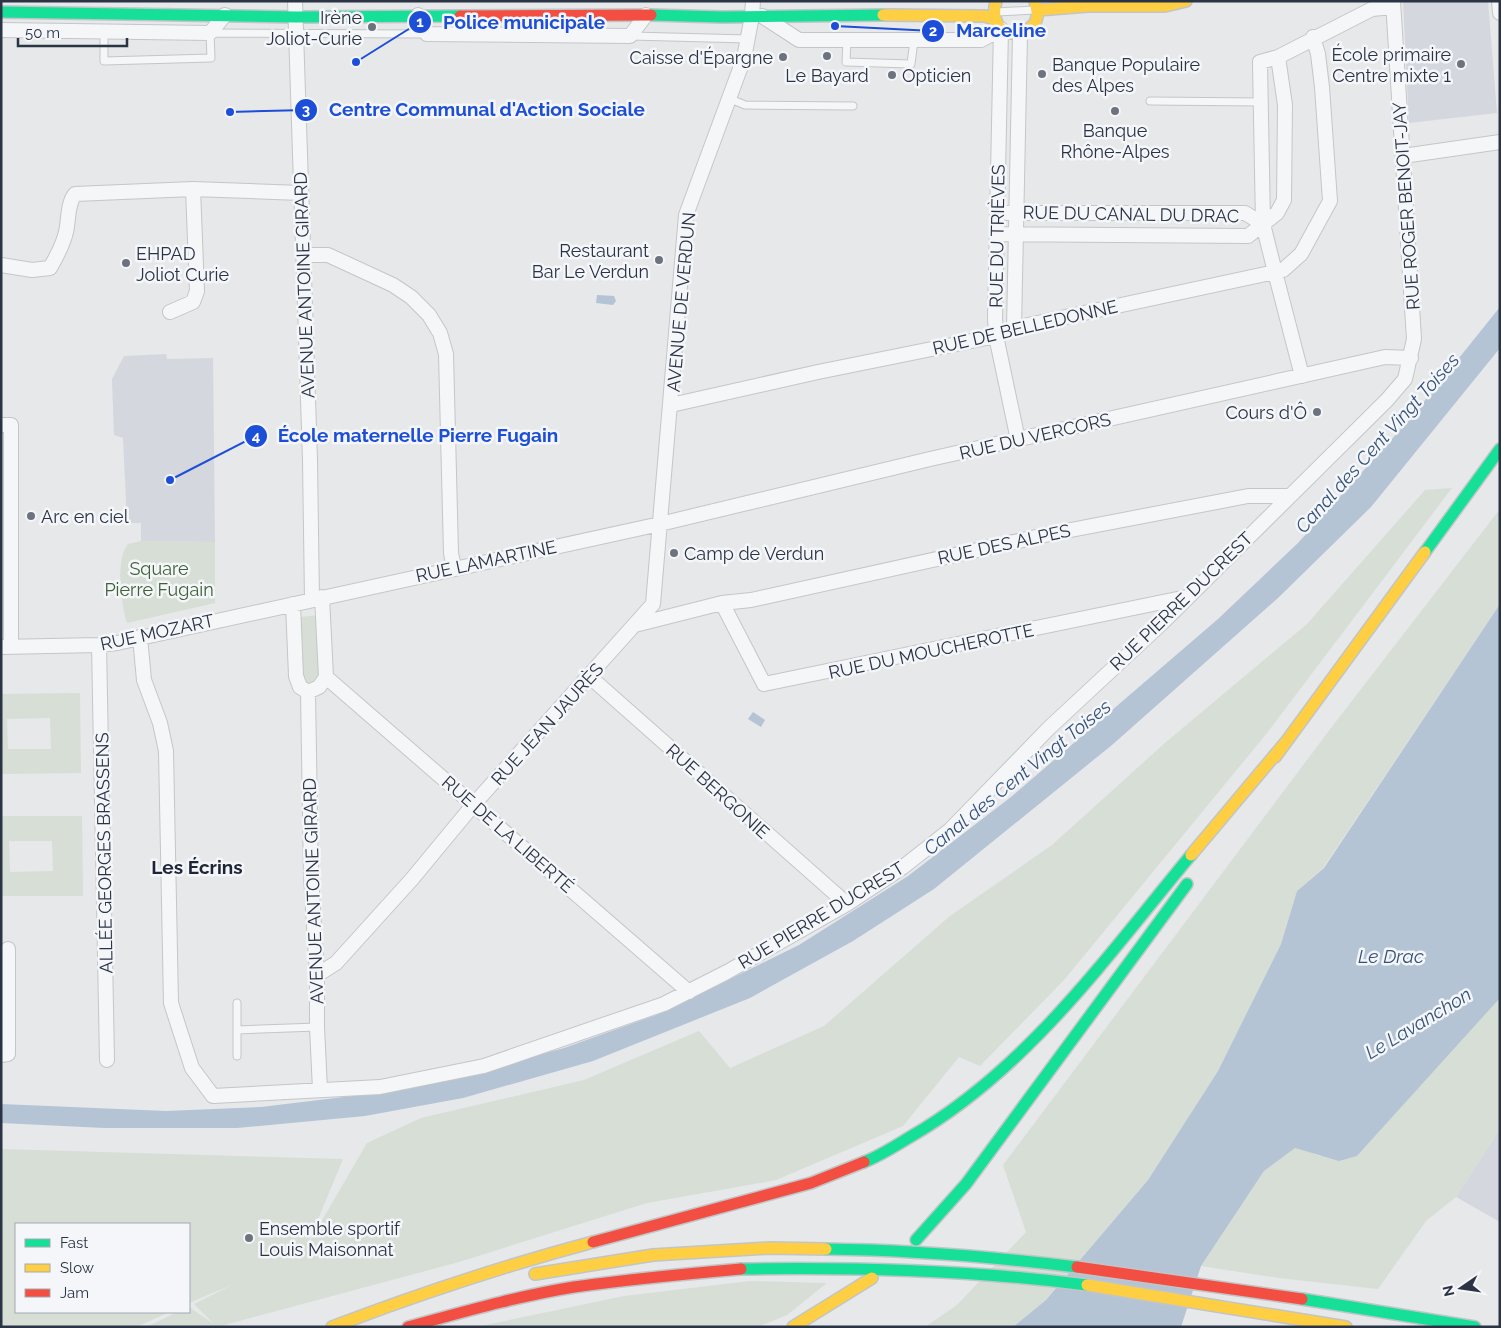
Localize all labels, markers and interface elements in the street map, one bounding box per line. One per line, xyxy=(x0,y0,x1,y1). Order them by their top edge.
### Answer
callout: Police municipale xyxy=(407,5,615,39)
place label: Irène Joliot-Curie xyxy=(266,7,362,49)
text: Police municipale xyxy=(443,11,605,33)
text: 1 xyxy=(416,13,424,31)
callout: Marceline xyxy=(921,14,1056,48)
scale bar xyxy=(18,15,126,47)
text: Marceline xyxy=(956,19,1046,41)
marker: Irène Joliot-Curie xyxy=(366,21,378,33)
text: 2 xyxy=(929,22,937,40)
text: 50 m xyxy=(25,24,60,42)
place label: École primaire Centre mixte 1 xyxy=(1332,43,1451,86)
place label: Caisse d'Épargne xyxy=(630,46,773,68)
marker: Le Bayard xyxy=(821,50,833,62)
marker: Caisse d'Épargne xyxy=(777,51,789,63)
place label: Banque Populaire des Alpes xyxy=(1052,54,1200,96)
marker: École primaire Centre mixte 1 xyxy=(1455,58,1467,70)
place label: Le Bayard xyxy=(785,65,869,86)
place label: Opticien xyxy=(902,65,971,86)
marker: Banque Populaire des Alpes xyxy=(1036,68,1048,80)
marker: Opticien xyxy=(886,69,898,81)
callout: Centre Communal d'Action Sociale xyxy=(294,93,655,127)
text: Centre Communal d'Action Sociale xyxy=(329,98,645,120)
text: 3 xyxy=(302,101,310,119)
street label: RUE ROGER BENOIT-JAY xyxy=(1388,101,1424,311)
marker: Banque Rhône-Alpes xyxy=(1109,105,1121,117)
place label: Banque Rhône-Alpes xyxy=(1061,120,1170,162)
street label: RUE DU TRIÈVES xyxy=(984,164,1009,308)
street label: AVENUE ANTOINE GIRARD xyxy=(290,171,318,399)
street label: RUE DU CANAL DU DRAC xyxy=(1023,202,1239,226)
street label: AVENUE DE VERDUN xyxy=(663,211,699,393)
place label: Restaurant Bar Le Verdun xyxy=(532,240,649,282)
place label: EHPAD Joliot Curie xyxy=(136,243,230,285)
marker: Restaurant Bar Le Verdun xyxy=(653,254,665,266)
marker: EHPAD Joliot Curie xyxy=(120,257,132,269)
street label: RUE DE BELLEDONNE xyxy=(930,295,1120,359)
water label: Canal des Cent Vingt Toises xyxy=(1291,349,1464,537)
place label: Cours d'Ô xyxy=(1225,401,1307,423)
marker: Cours d'Ô xyxy=(1311,406,1323,418)
street label: RUE DU VERCORS xyxy=(957,408,1113,464)
callout: École maternelle Pierre Fugain xyxy=(243,419,569,453)
text: École maternelle Pierre Fugain xyxy=(278,424,558,446)
text: 4 xyxy=(252,427,261,445)
place label: Arc en ciel xyxy=(41,506,129,527)
marker: Arc en ciel xyxy=(25,510,37,522)
street label: RUE DES ALPES xyxy=(936,520,1072,568)
street label: RUE PIERRE DUCREST xyxy=(1105,527,1257,675)
street label: RUE LAMARTINE xyxy=(414,536,558,586)
place label: Camp de Verdun xyxy=(684,543,824,564)
marker: Camp de Verdun xyxy=(668,547,680,559)
park label: Square Pierre Fugain xyxy=(104,558,214,600)
street label: RUE MOZART xyxy=(98,610,216,654)
street label: RUE DU MOUCHEROTTE xyxy=(827,619,1036,683)
street label: RUE JEAN JAURÈS xyxy=(486,658,607,789)
water label: Canal des Cent Vingt Toises xyxy=(919,695,1115,859)
street label: ALLÉE GEORGES BRASSENS xyxy=(90,732,117,974)
street label: RUE BERGONIE xyxy=(662,739,774,843)
street label: RUE DE LA LIBERTÉ xyxy=(438,770,579,897)
street label: AVENUE ANTOINE GIRARD xyxy=(299,777,327,1005)
district label: Les Écrins xyxy=(151,856,243,878)
street label: RUE PIERRE DUCREST xyxy=(734,857,908,973)
water label: Le Drac xyxy=(1358,945,1424,967)
water label: Le Lavanchon xyxy=(1361,983,1475,1063)
place label: Ensemble sportif Louis Maisonnat xyxy=(259,1218,401,1260)
legend xyxy=(15,1223,190,1313)
marker: Ensemble sportif Louis Maisonnat xyxy=(243,1232,255,1244)
text: Fast xyxy=(60,1234,88,1252)
text: Slow xyxy=(60,1259,94,1277)
north arrow xyxy=(1436,1263,1486,1313)
text: Jam xyxy=(60,1284,89,1302)
text: N xyxy=(1439,1284,1457,1298)

